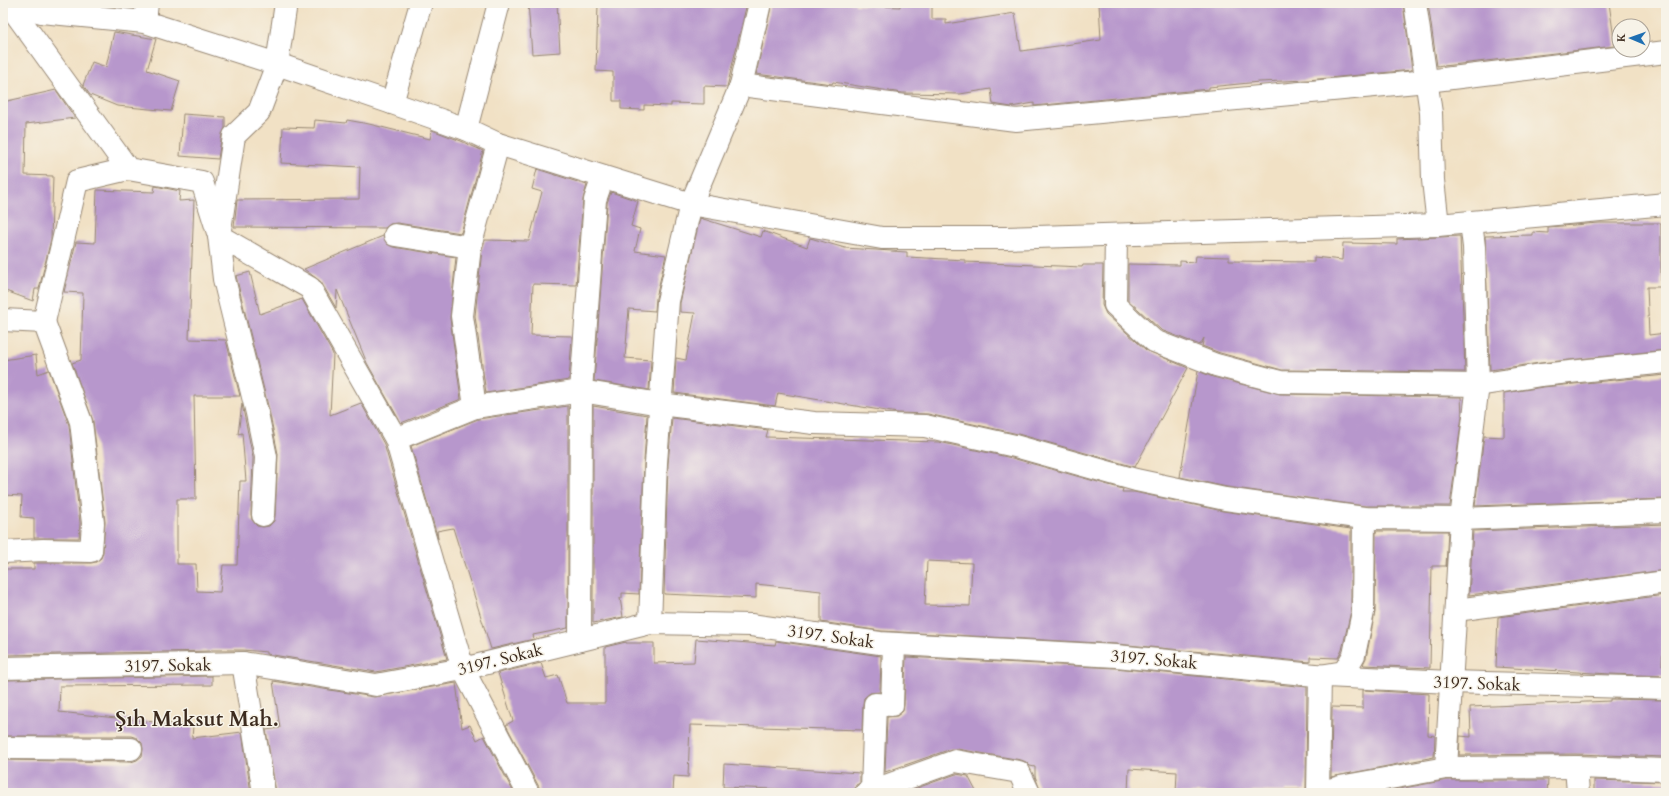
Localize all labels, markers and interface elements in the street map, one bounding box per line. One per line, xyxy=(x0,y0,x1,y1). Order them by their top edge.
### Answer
north arrow xyxy=(1611,18,1651,58)
text: K xyxy=(1614,33,1629,42)
street label: 3197. Sokak xyxy=(786,619,876,654)
street label: 3197. Sokak xyxy=(455,638,546,681)
street label: 3197. Sokak xyxy=(1110,644,1199,675)
street label: 3197. Sokak xyxy=(124,653,213,678)
street label: 3197. Sokak xyxy=(1433,670,1522,697)
district label: Şıh Maksut Mah. xyxy=(115,705,279,734)

